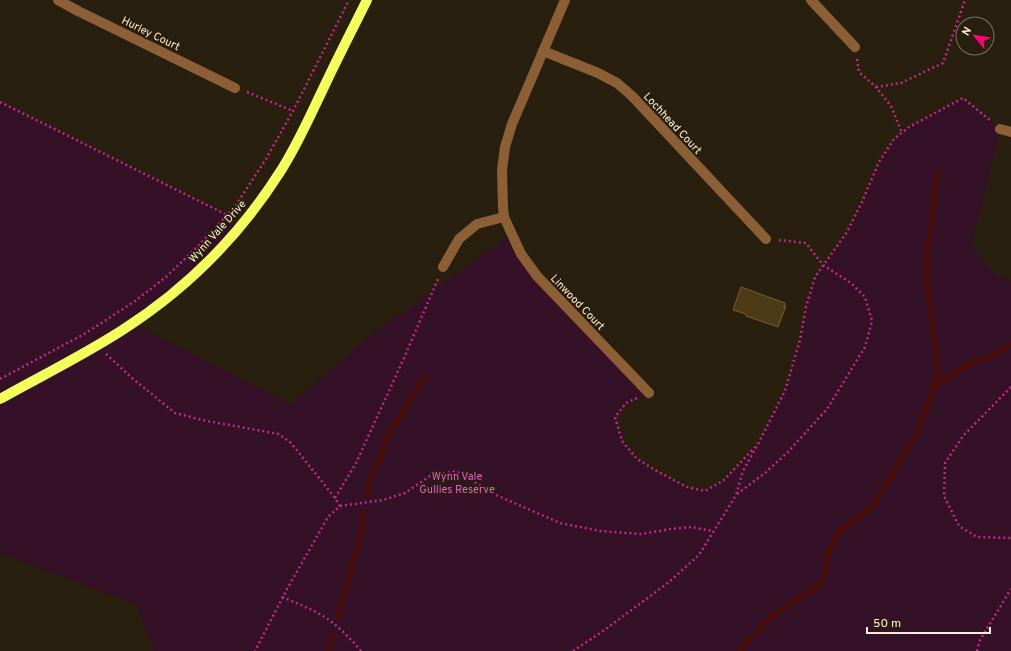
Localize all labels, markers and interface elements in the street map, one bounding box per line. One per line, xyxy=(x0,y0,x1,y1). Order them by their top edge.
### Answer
street label: Hurley Court xyxy=(119,14,182,54)
north arrow xyxy=(955,16,995,56)
text: N xyxy=(959,25,975,38)
street label: Lochhead Court xyxy=(640,90,704,157)
street label: Wynn Vale Drive xyxy=(186,197,250,266)
street label: Linwood Court xyxy=(547,272,607,334)
park label: Wynn Vale Gullies Reserve xyxy=(419,470,495,497)
scale bar xyxy=(867,609,990,635)
text: 50 m xyxy=(873,616,901,632)

